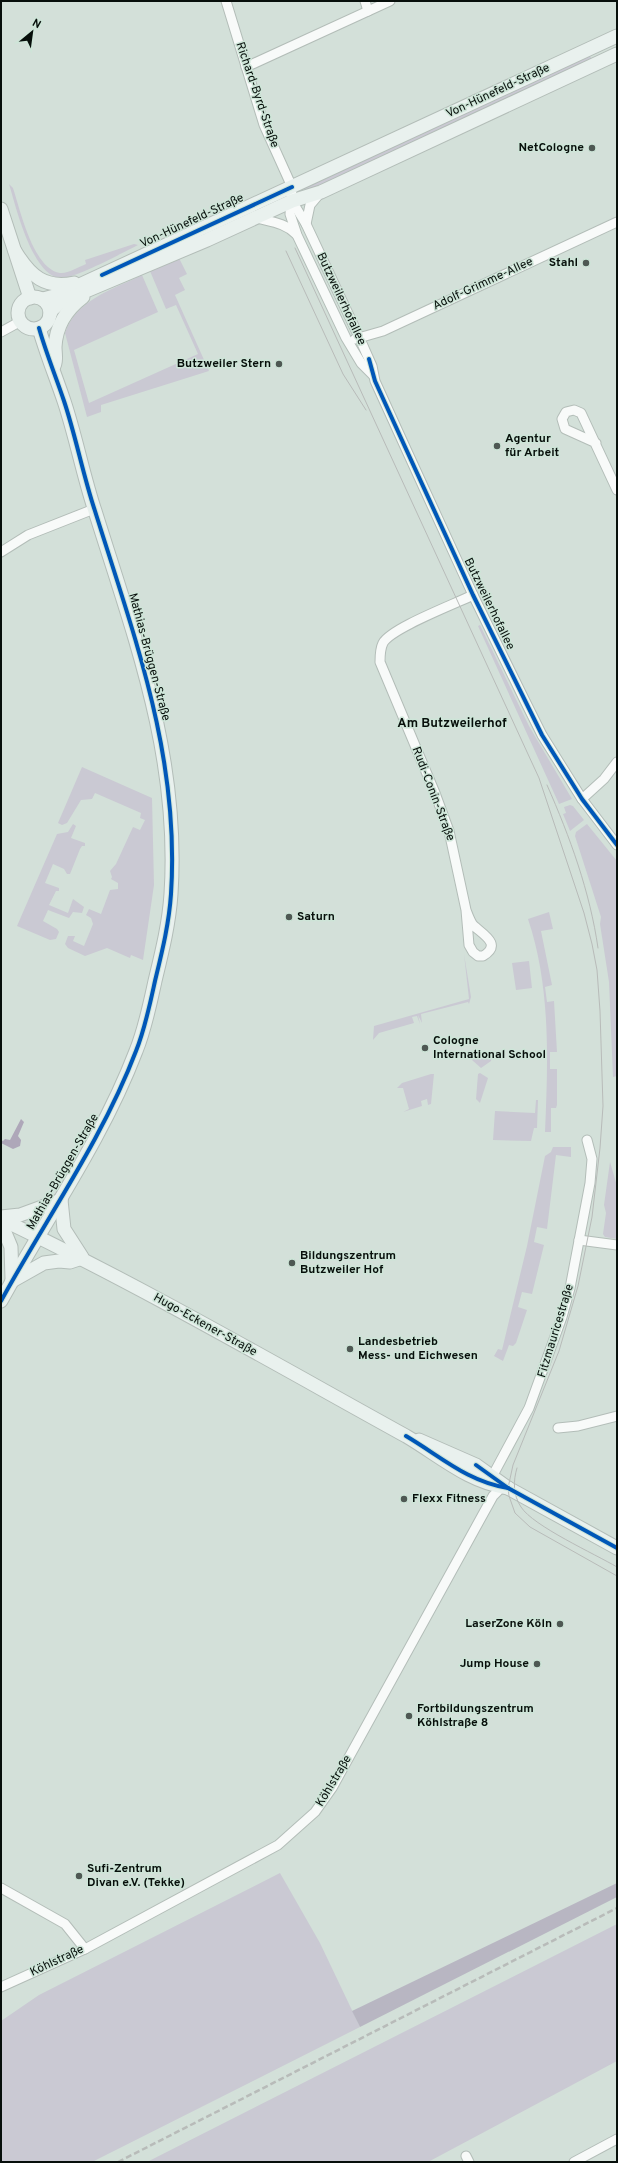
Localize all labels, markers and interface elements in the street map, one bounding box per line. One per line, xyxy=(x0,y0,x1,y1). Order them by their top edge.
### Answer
north arrow xyxy=(12,12,52,52)
text: N xyxy=(30,16,43,32)
street label: Richard-Byrd-Straße xyxy=(231,40,283,150)
street label: Von-Hünefeld-Straße xyxy=(444,60,552,122)
place label: NetCologne xyxy=(518,140,584,156)
marker: NetCologne xyxy=(587,143,597,153)
street label: Von-Hünefeld-Straße xyxy=(138,190,246,252)
street label: Butzweilerhofallee xyxy=(313,250,369,348)
street label: Adolf-Grimme-Allee xyxy=(430,254,536,314)
place label: Stahl xyxy=(549,255,578,271)
marker: Stahl xyxy=(581,258,591,268)
place label: Butzweiler Stern xyxy=(177,356,271,372)
marker: Butzweiler Stern xyxy=(274,359,284,369)
place label: Agentur für Arbeit xyxy=(505,431,560,461)
marker: Agentur für Arbeit xyxy=(492,441,502,451)
street label: Butzweilerhofallee xyxy=(460,555,518,653)
street label: Mathias-Brüggen-Straße xyxy=(124,591,174,723)
district label: Am Butzweilerhof xyxy=(397,716,507,732)
street label: Rudi-Conin-Straße xyxy=(408,745,458,843)
place label: Saturn xyxy=(297,909,335,925)
marker: Saturn xyxy=(284,912,294,922)
place label: Cologne International School xyxy=(433,1033,546,1063)
marker: Cologne International School xyxy=(420,1043,430,1053)
street label: Mathias-Brüggen-Straße xyxy=(23,1111,103,1233)
place label: Bildungszentrum Butzweiler Hof xyxy=(300,1248,396,1278)
marker: Bildungszentrum Butzweiler Hof xyxy=(287,1258,297,1268)
street label: Fitzmauricestraße xyxy=(534,1282,578,1380)
street label: Hugo-Eckener-Straße xyxy=(150,1290,260,1360)
place label: Landesbetrieb Mess- und Eichwesen xyxy=(358,1334,478,1364)
marker: Landesbetrieb Mess- und Eichwesen xyxy=(345,1344,355,1354)
place label: Flexx Fitness xyxy=(412,1491,486,1507)
marker: Flexx Fitness xyxy=(399,1494,409,1504)
place label: LaserZone Köln xyxy=(465,1616,552,1632)
marker: LaserZone Köln xyxy=(555,1619,565,1629)
place label: Jump House xyxy=(460,1656,529,1672)
marker: Jump House xyxy=(532,1659,542,1669)
place label: Fortbildungszentrum Köhlstraße 8 xyxy=(417,1701,534,1731)
marker: Fortbildungszentrum Köhlstraße 8 xyxy=(404,1711,414,1721)
street label: Köhlstraße xyxy=(312,1752,356,1810)
place label: Sufi-Zentrum Divan e.V. (Tekke) xyxy=(87,1861,185,1891)
marker: Sufi-Zentrum Divan e.V. (Tekke) xyxy=(74,1871,84,1881)
street label: Köhlstraße xyxy=(28,1942,86,1980)

